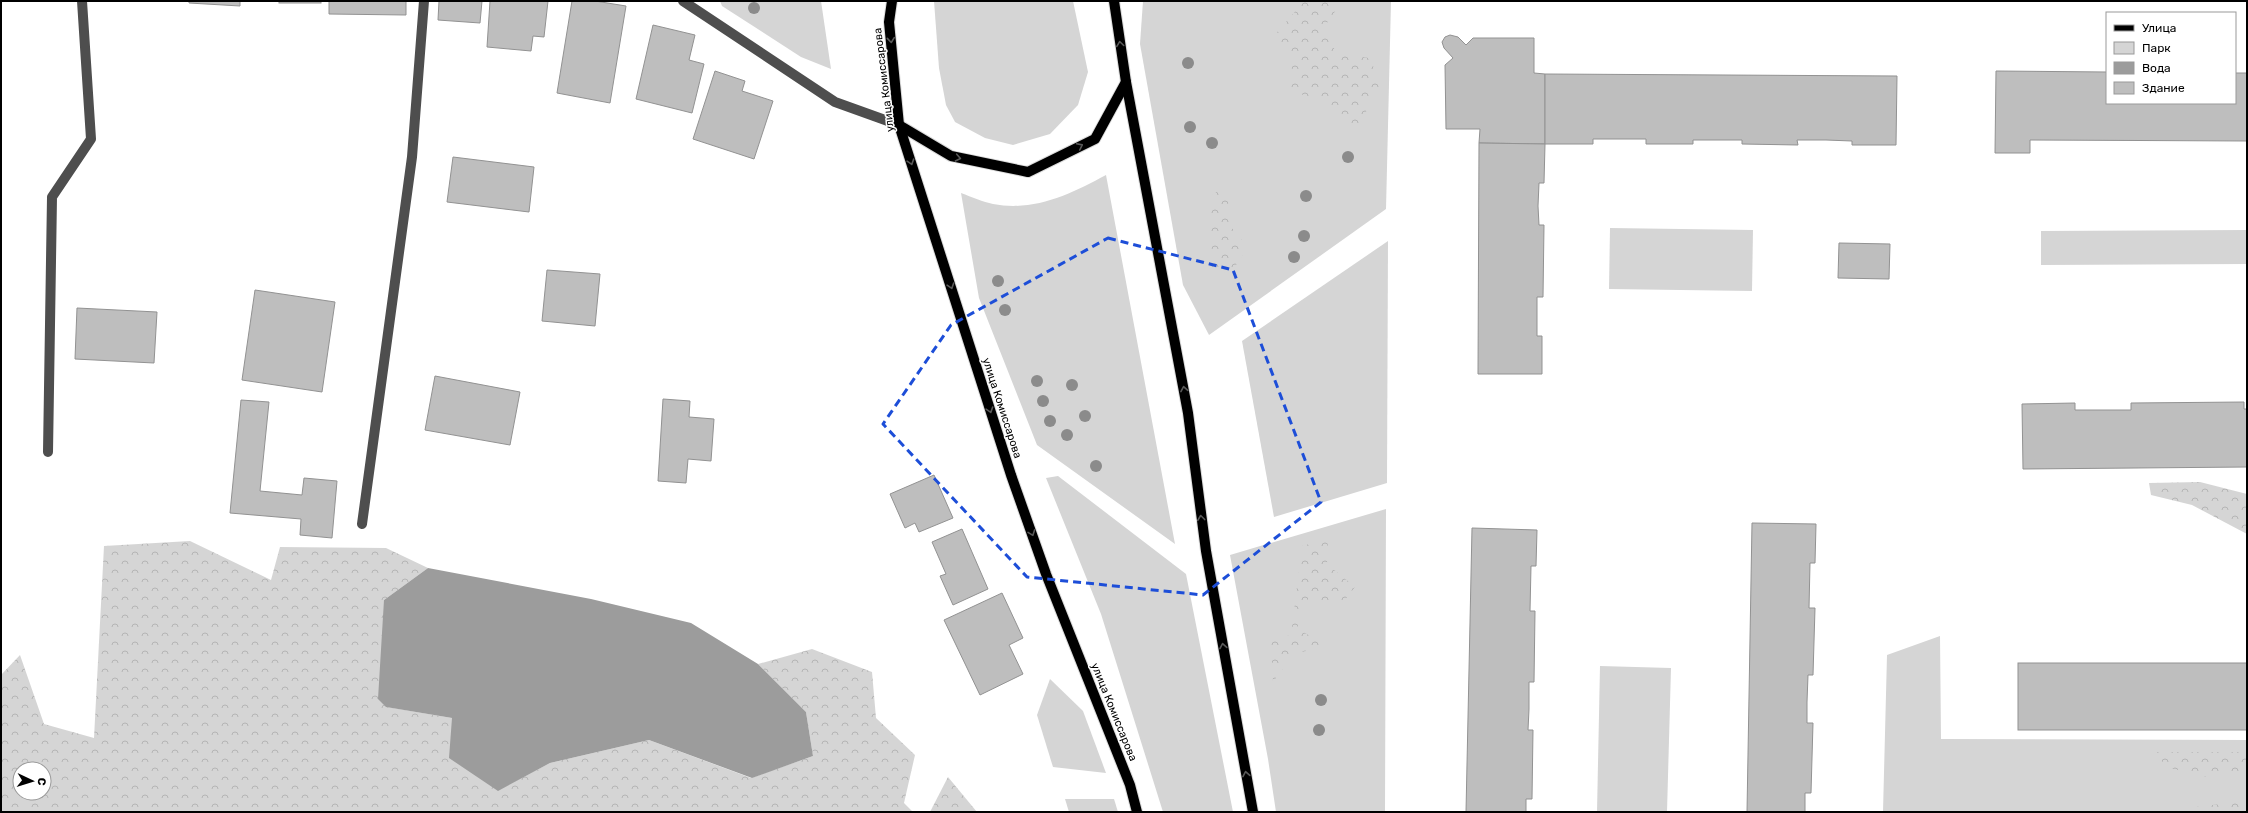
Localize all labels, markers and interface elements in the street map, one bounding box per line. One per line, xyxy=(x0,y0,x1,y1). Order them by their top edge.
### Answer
legend xyxy=(2106,12,2236,104)
text: Улица xyxy=(2142,21,2176,35)
street label: улица Комиссарова xyxy=(871,27,897,133)
one-way arrow xyxy=(886,37,895,43)
one-way arrow xyxy=(1116,41,1125,47)
text: Парк xyxy=(2142,41,2171,55)
text: Вода xyxy=(2142,61,2171,75)
text: Здание xyxy=(2142,81,2185,95)
one-way arrow xyxy=(1076,143,1083,151)
one-way arrow xyxy=(954,153,961,161)
one-way arrow xyxy=(906,159,915,166)
one-way arrow xyxy=(946,282,955,289)
street label: улица Комиссарова xyxy=(980,356,1024,460)
one-way arrow xyxy=(1180,386,1188,392)
one-way arrow xyxy=(985,406,994,413)
one-way arrow xyxy=(1197,514,1206,521)
one-way arrow xyxy=(1027,530,1035,537)
one-way arrow xyxy=(1219,643,1228,649)
street label: улица Комиссарова xyxy=(1088,661,1140,763)
north arrow xyxy=(12,761,52,801)
one-way arrow xyxy=(1242,771,1251,777)
text: С xyxy=(35,777,48,786)

